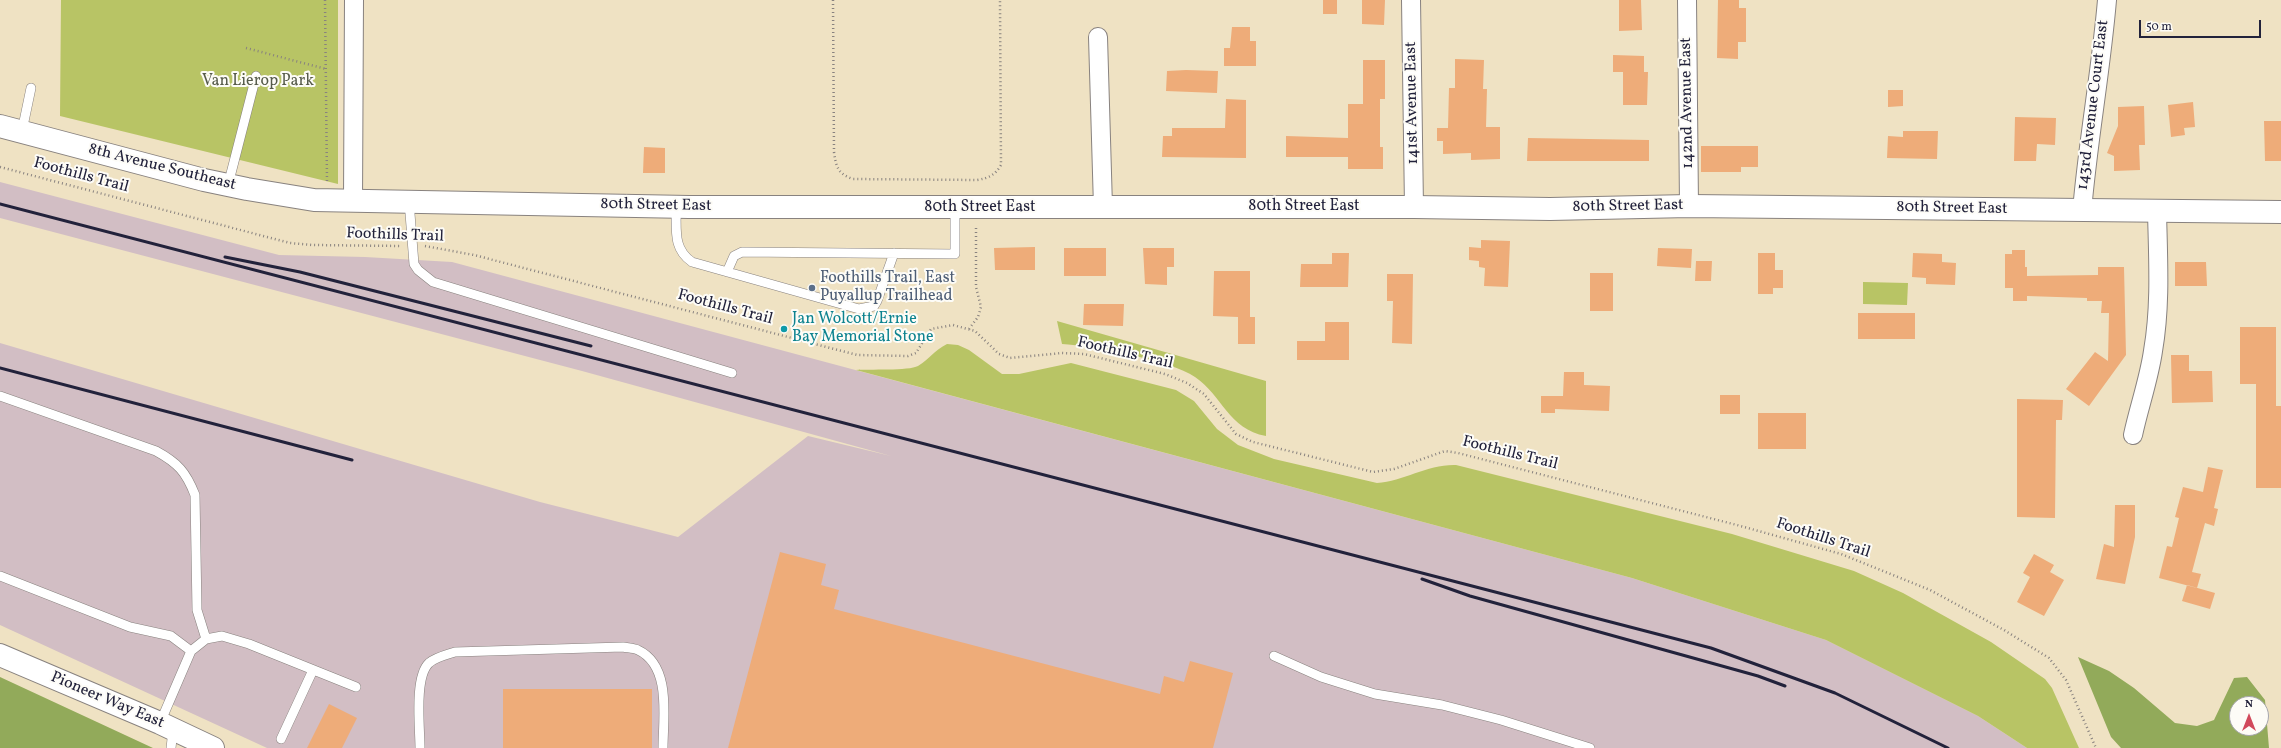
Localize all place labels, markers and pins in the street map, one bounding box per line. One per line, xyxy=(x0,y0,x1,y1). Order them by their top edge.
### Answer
place label: Foothills Trail, East Puyallup Trailhead xyxy=(820,269,955,307)
marker: Foothills Trail, East Puyallup Trailhead xyxy=(807,283,817,293)
place label: Jan Wolcott/Ernie Bay Memorial Stone xyxy=(792,310,934,348)
marker: Jan Wolcott/Ernie Bay Memorial Stone xyxy=(779,324,789,334)

